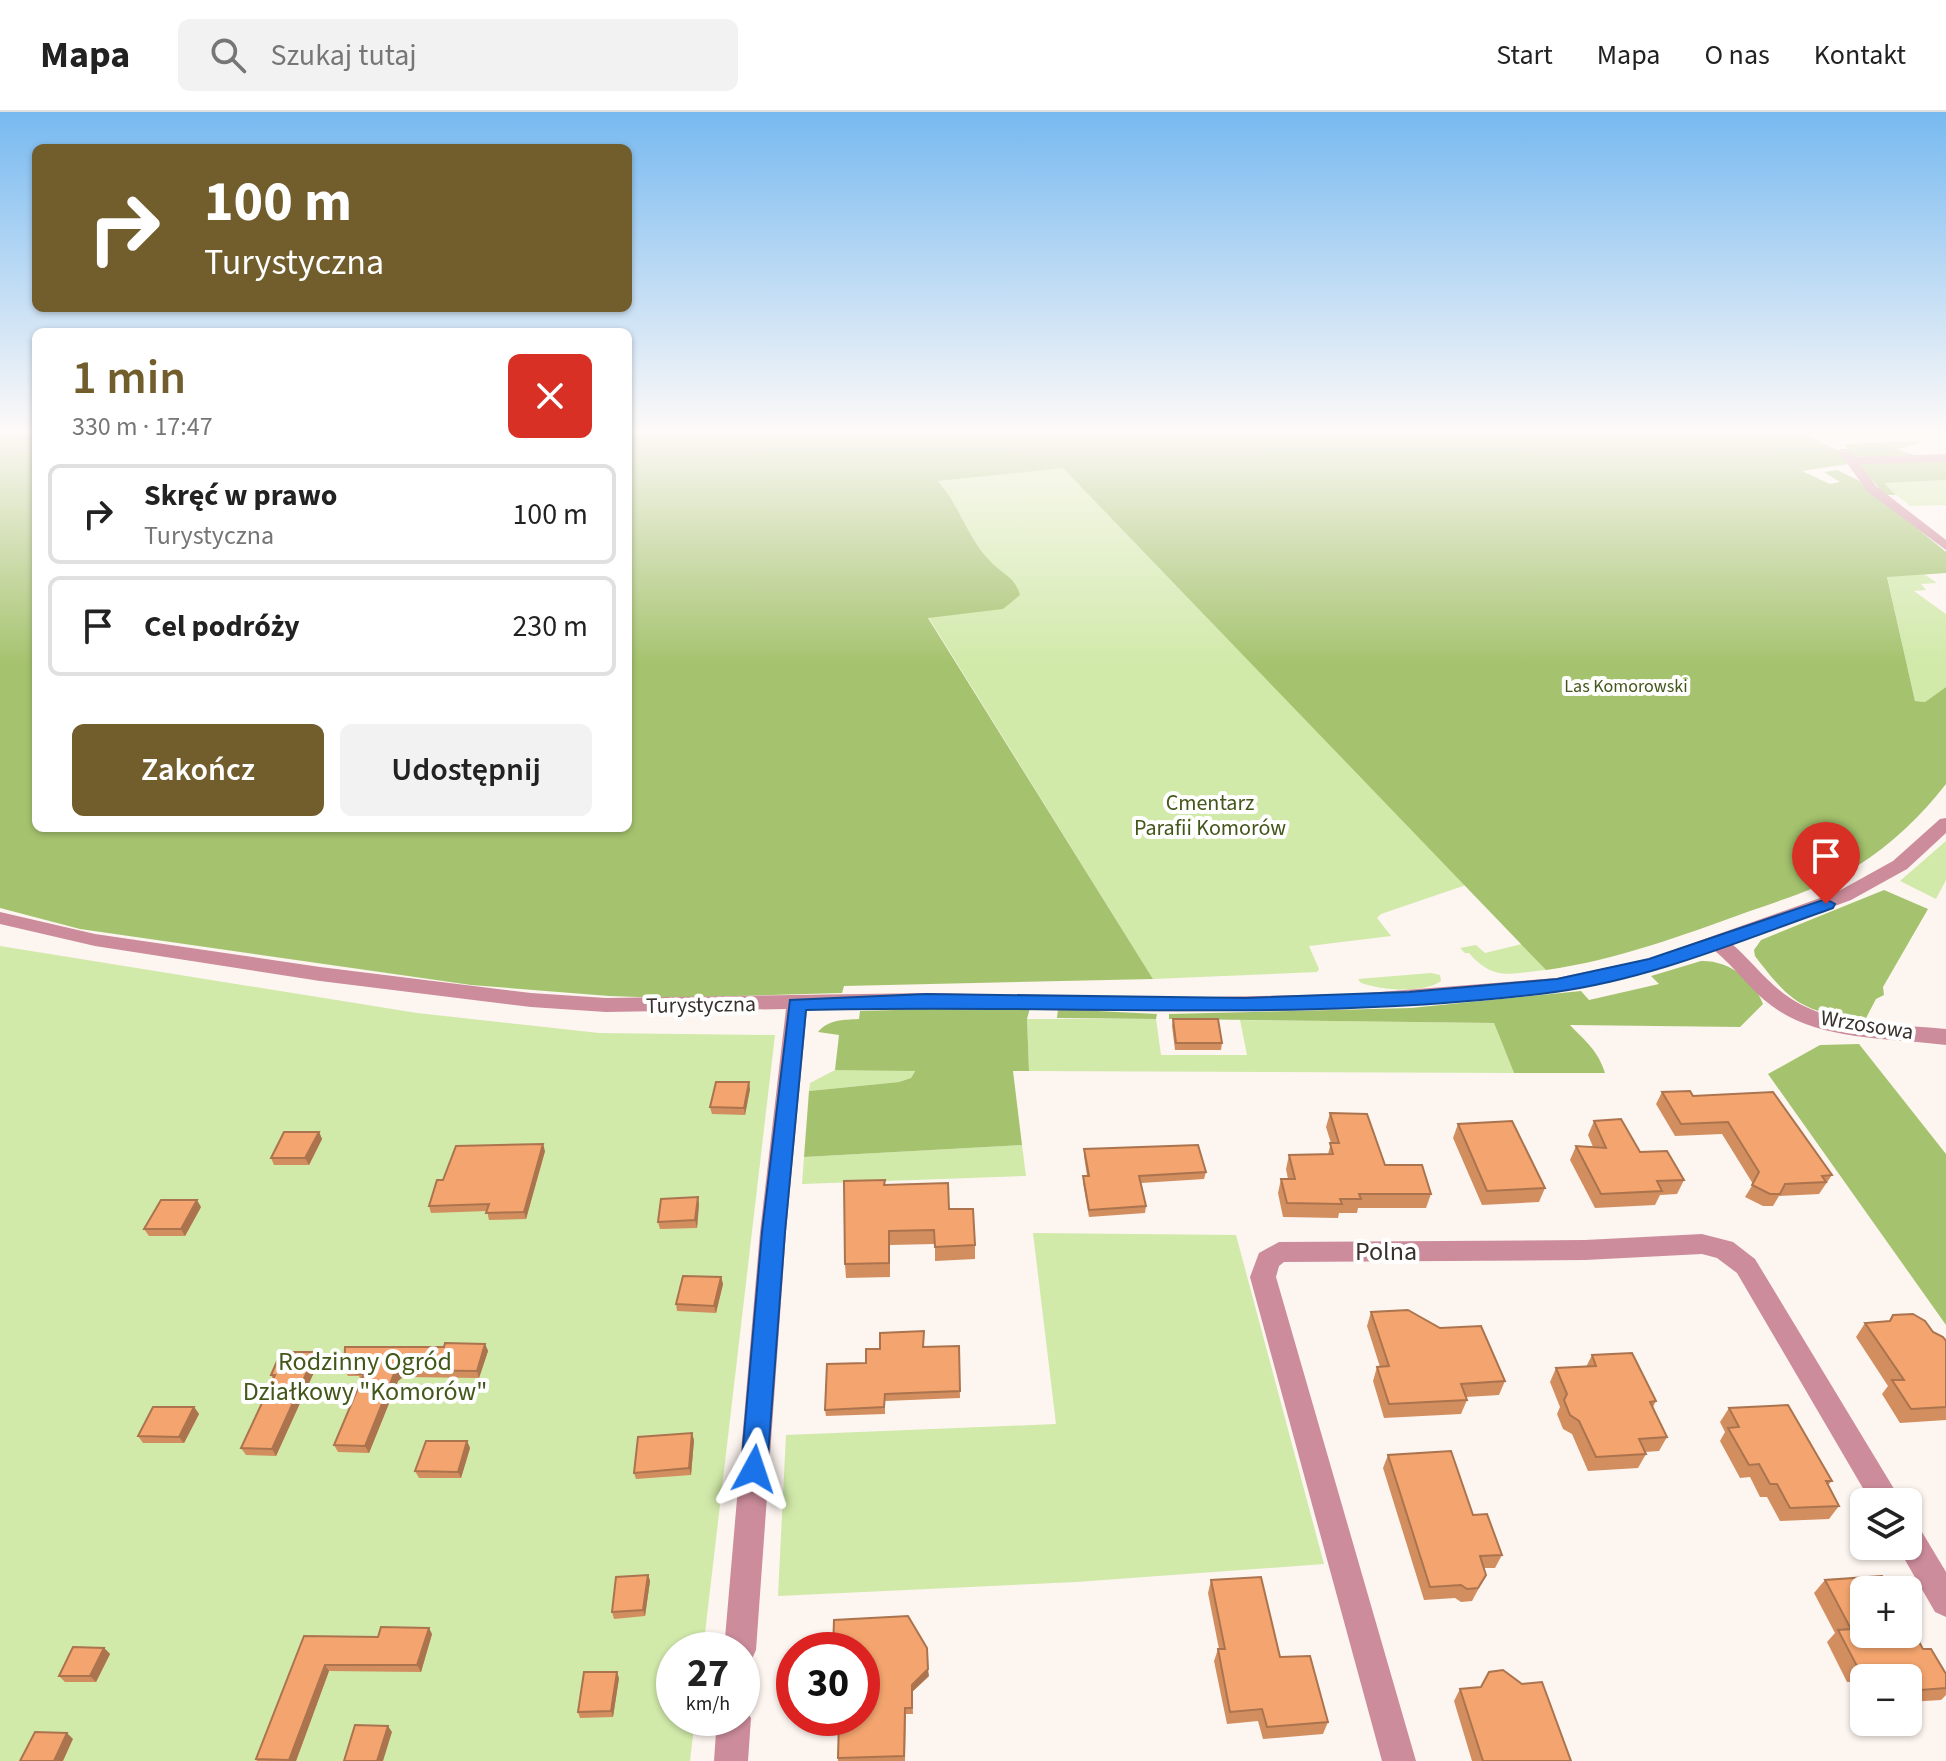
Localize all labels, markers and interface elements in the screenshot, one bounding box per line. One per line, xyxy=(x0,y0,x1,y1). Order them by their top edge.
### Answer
search box xyxy=(178,19,738,91)
text: Mapa xyxy=(40,28,130,82)
icon: search xyxy=(206,33,250,77)
text: Szukaj tutaj xyxy=(270,34,417,77)
text: Start xyxy=(1496,35,1553,75)
text: Mapa xyxy=(1597,35,1660,75)
text: O nas xyxy=(1704,35,1770,75)
text: Kontakt xyxy=(1814,35,1906,75)
text: 100 m xyxy=(204,163,352,242)
icon: right xyxy=(72,176,176,280)
text: Turystyczna xyxy=(204,237,384,288)
text: 1 min xyxy=(72,344,186,412)
button: close xyxy=(508,354,592,438)
text: 330 m · 17:47 xyxy=(72,408,213,445)
text: Skręć w prawo xyxy=(144,474,337,517)
icon: right xyxy=(76,492,120,536)
text: 100 m xyxy=(512,493,588,536)
text: Turystyczna xyxy=(144,517,274,554)
icon: arrive xyxy=(76,604,120,648)
text: Cel podróży xyxy=(144,605,300,648)
text: 230 m xyxy=(512,605,588,648)
park label: Las Komorowski xyxy=(1564,674,1688,699)
button: Zakończ xyxy=(72,724,324,816)
button: Udostępnij xyxy=(340,724,592,816)
park label: Cmentarz Parafii Komorów xyxy=(1134,787,1286,844)
pin xyxy=(1792,822,1860,904)
icon: arrive xyxy=(1804,834,1848,878)
street label: Turystyczna xyxy=(646,988,756,1022)
street label: Wrzosowa xyxy=(1818,1002,1916,1048)
street label: Polna xyxy=(1355,1233,1417,1270)
park label: Rodzinny Ogród Działkowy "Komorów" xyxy=(243,1343,487,1410)
position arrow xyxy=(712,1427,796,1511)
map controls xyxy=(1850,1488,1922,1736)
button: layers xyxy=(1850,1488,1922,1560)
button: + xyxy=(1850,1576,1922,1648)
speed limit sign: 30 xyxy=(776,1632,880,1736)
text: 27 xyxy=(687,1645,729,1702)
button: − xyxy=(1850,1664,1922,1736)
text: km/h xyxy=(686,1690,730,1718)

